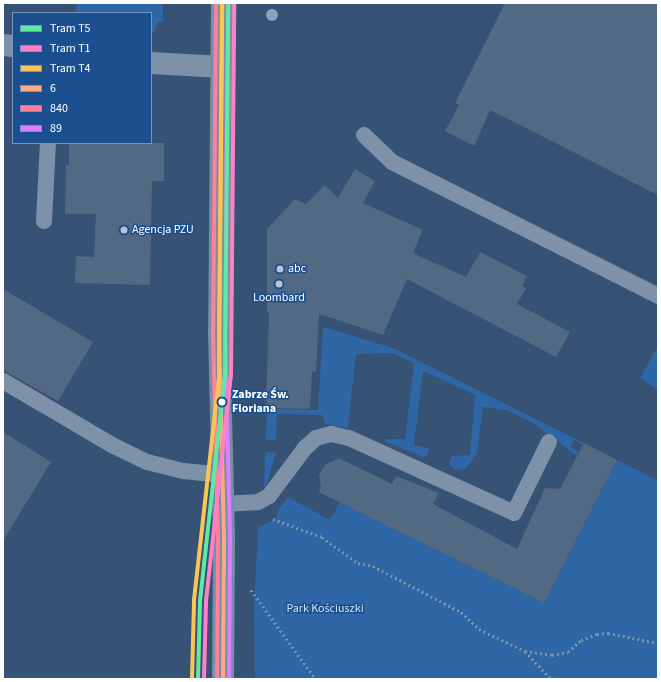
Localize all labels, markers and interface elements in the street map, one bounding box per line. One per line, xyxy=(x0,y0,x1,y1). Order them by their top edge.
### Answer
legend xyxy=(12,12,152,144)
text: Tram T5 xyxy=(50,20,91,37)
text: Tram T1 xyxy=(50,40,91,57)
text: Tram T4 xyxy=(50,60,91,77)
text: 6 xyxy=(50,80,56,97)
text: 840 xyxy=(50,100,68,117)
text: 89 xyxy=(50,120,62,137)
place label: Agencja PZU xyxy=(132,223,194,237)
marker: Agencja PZU xyxy=(119,225,129,235)
place label: abc xyxy=(288,262,306,276)
marker: abc xyxy=(275,264,285,274)
marker: Loombard xyxy=(274,279,284,289)
place label: Loombard xyxy=(253,291,305,305)
place label: Zabrze Św. Floriana xyxy=(232,388,289,416)
marker: Zabrze Św. Floriana xyxy=(215,395,229,409)
park label: Park Kościuszki xyxy=(286,602,364,616)

